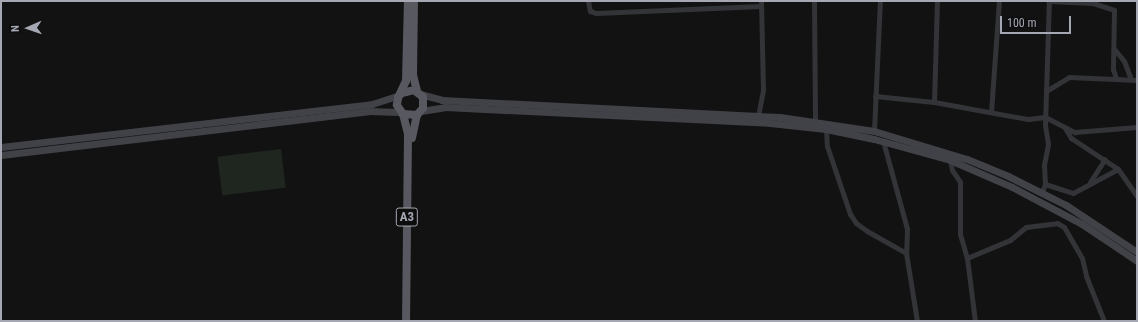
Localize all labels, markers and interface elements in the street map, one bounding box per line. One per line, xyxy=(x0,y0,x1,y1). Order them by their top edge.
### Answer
north arrow xyxy=(8,8,48,48)
scale bar xyxy=(1002,8,1073,34)
text: 100 m xyxy=(1007,16,1037,30)
text: N xyxy=(9,25,22,32)
road number: A3 xyxy=(395,206,419,228)

